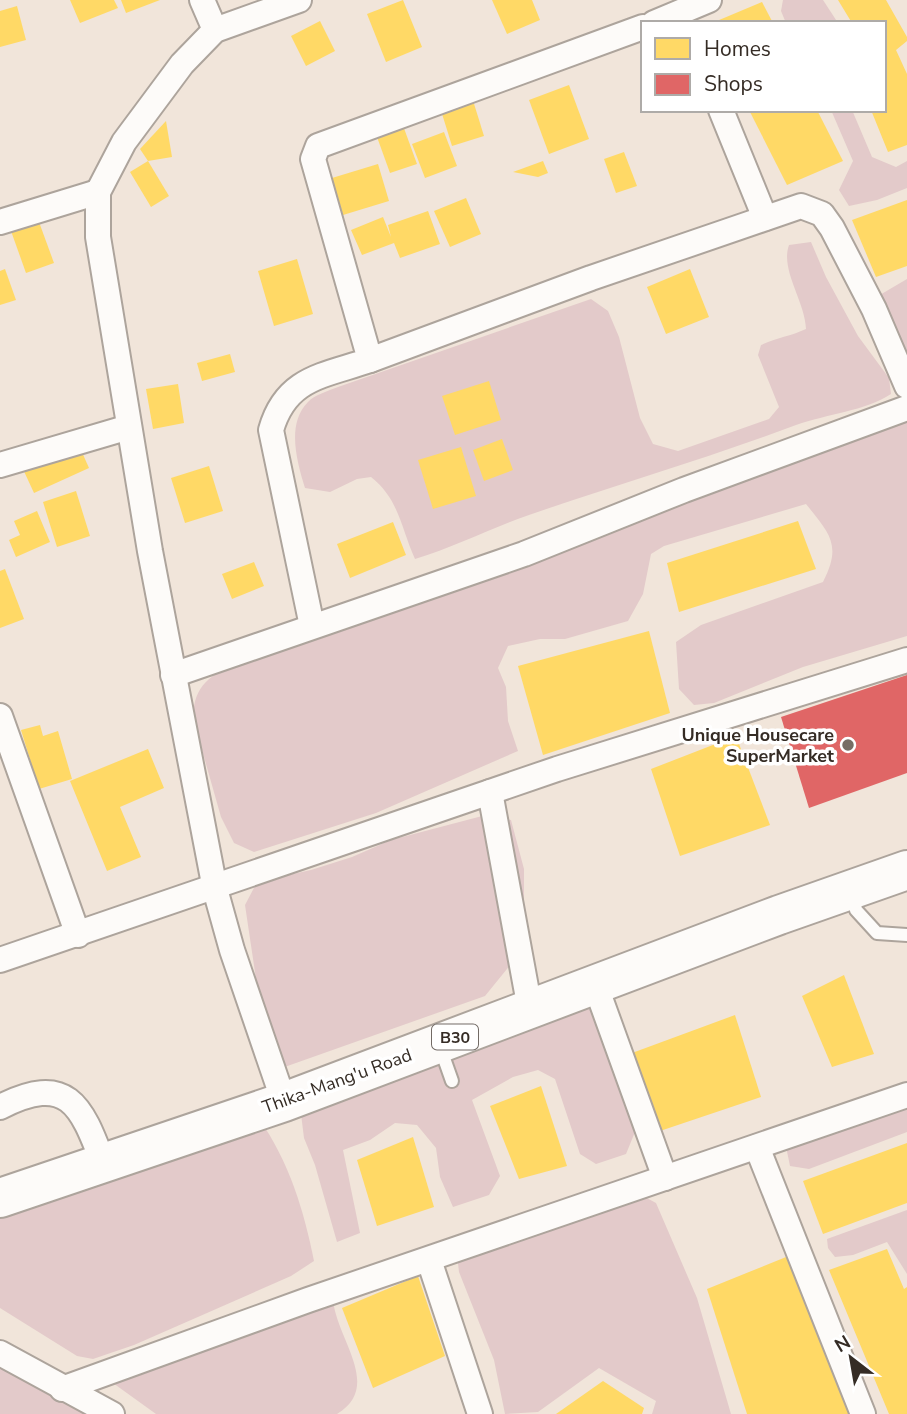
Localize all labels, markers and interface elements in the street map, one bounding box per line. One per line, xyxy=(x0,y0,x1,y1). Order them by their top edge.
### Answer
legend xyxy=(641,21,886,112)
text: Homes xyxy=(704,35,771,63)
text: Shops xyxy=(704,70,763,98)
place label: Unique Housecare SuperMarket xyxy=(682,723,834,768)
marker: Unique Housecare SuperMarket xyxy=(840,737,856,753)
road number: B30 xyxy=(432,1024,478,1050)
street label: Thika-Mang'u Road xyxy=(259,1043,415,1119)
north arrow xyxy=(816,1323,886,1393)
text: N xyxy=(830,1329,856,1359)

